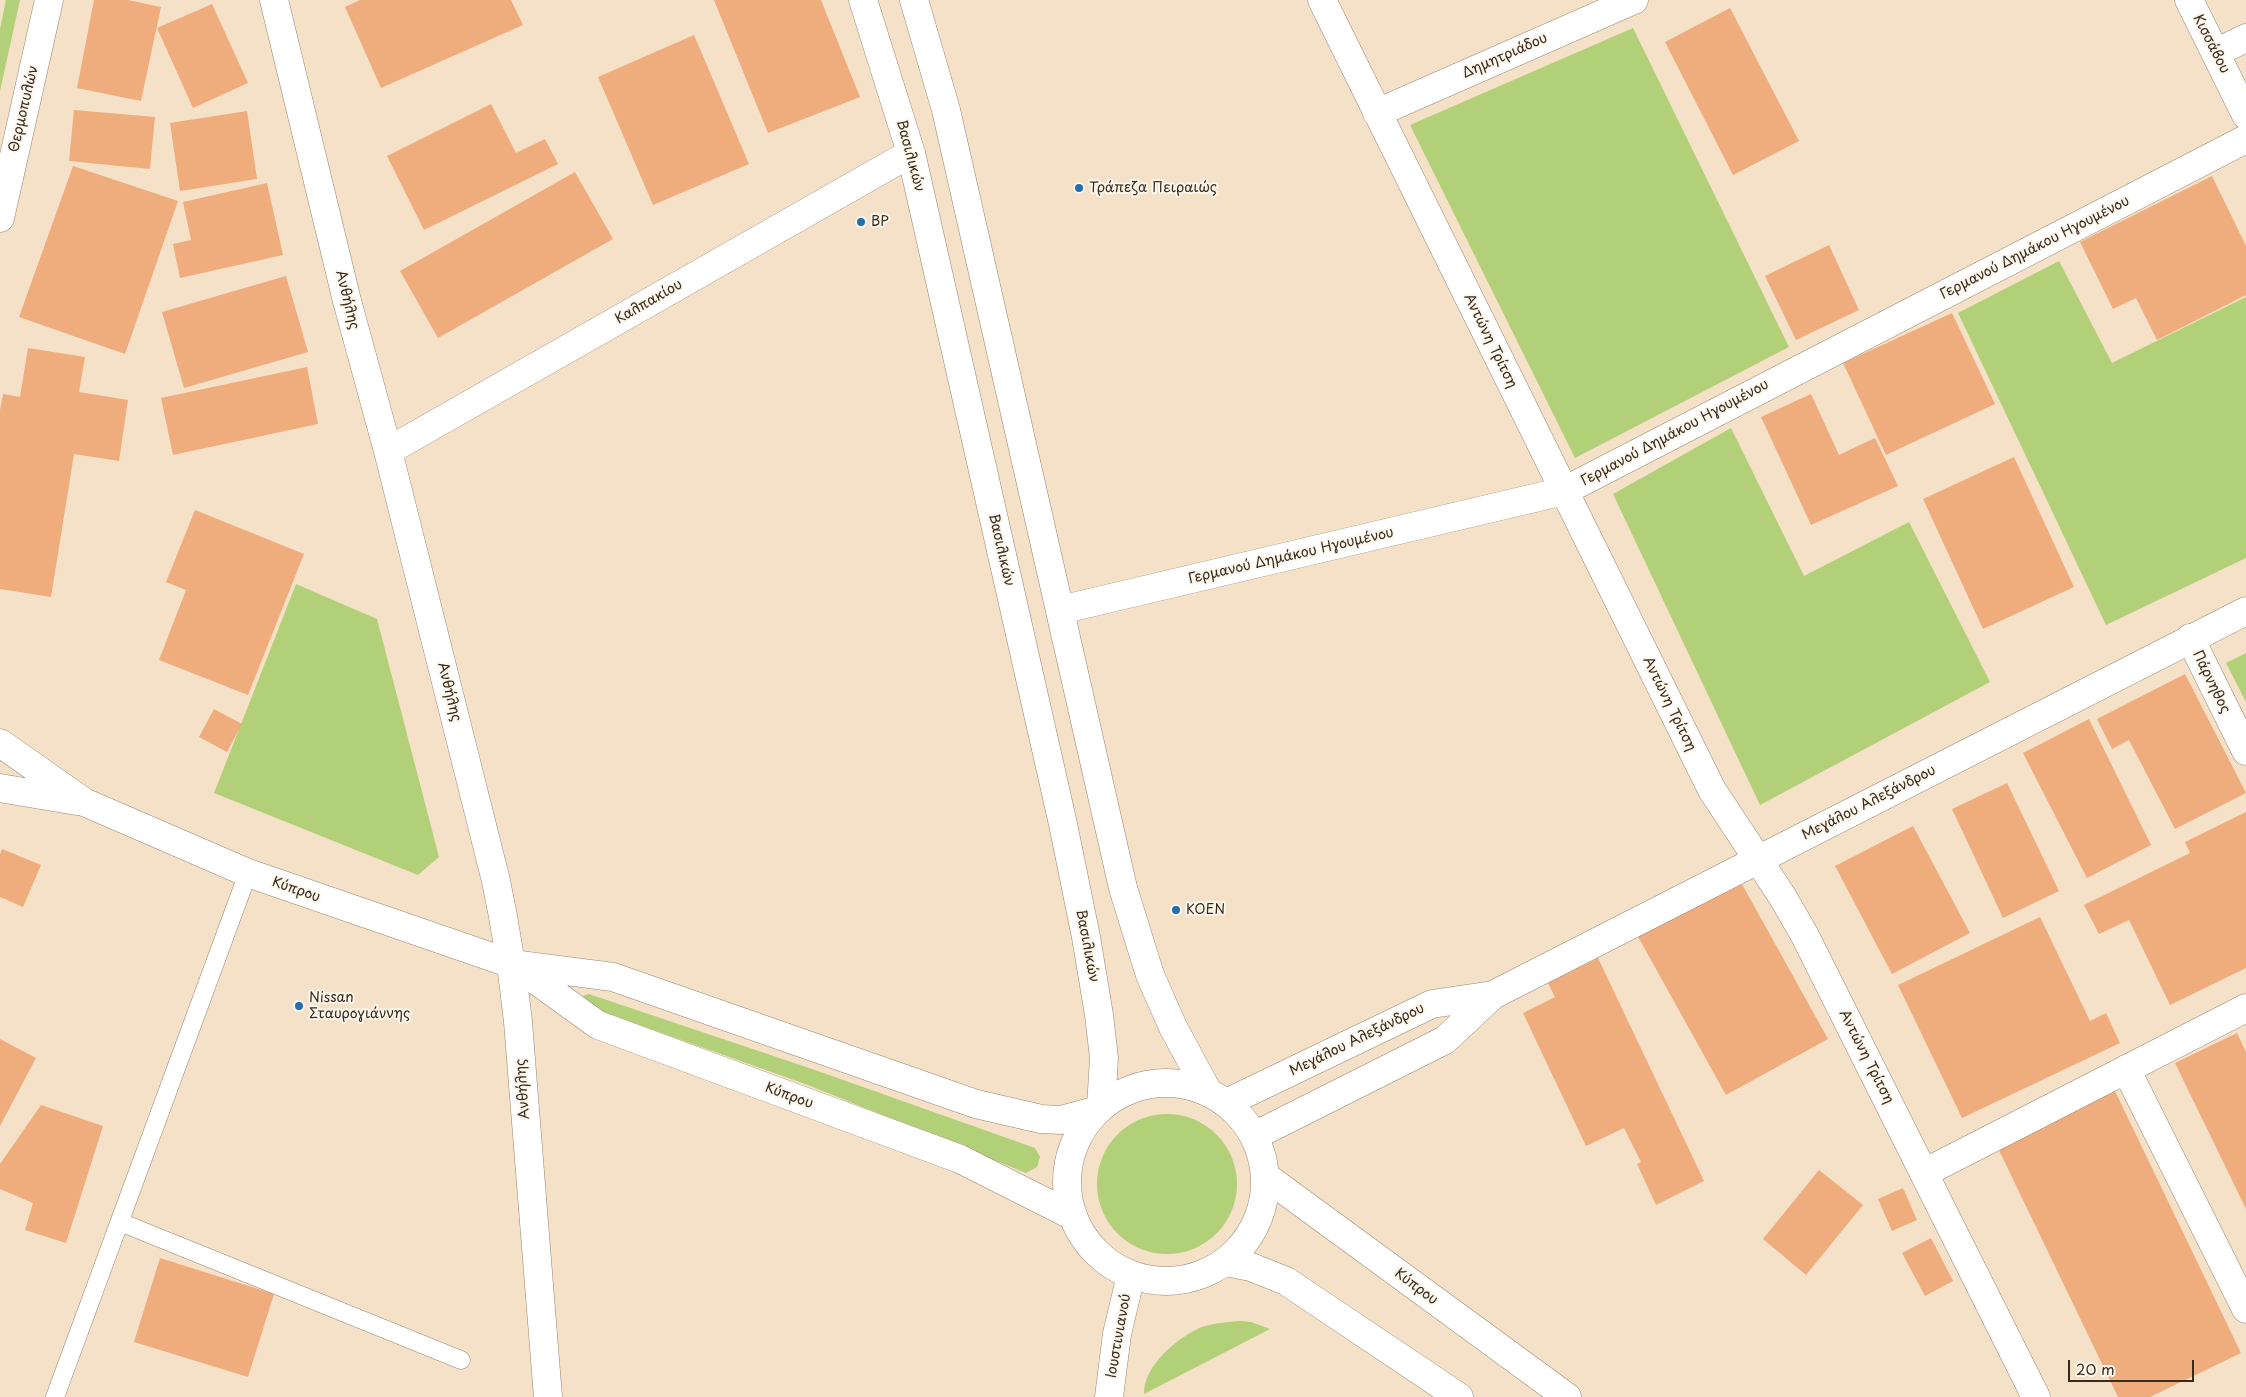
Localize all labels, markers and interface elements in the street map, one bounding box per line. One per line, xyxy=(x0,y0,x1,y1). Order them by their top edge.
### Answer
street label: Κισσάβου xyxy=(2189,12,2233,76)
street label: Δημητριάδου xyxy=(1460,30,1550,82)
street label: Θερμοπυλών xyxy=(6,64,42,154)
street label: Βασιλικών xyxy=(892,118,928,194)
place label: Τράπεζα Πειραιώς xyxy=(1089,180,1217,196)
marker: Τράπεζα Πειραιώς xyxy=(1073,182,1085,194)
street label: Γερμανού Δημάκου Ηγουμένου xyxy=(1938,193,2132,303)
place label: BP xyxy=(871,214,889,230)
marker: BP xyxy=(855,216,867,228)
street label: Ανθήλης xyxy=(332,269,362,331)
street label: Καλπακίου xyxy=(612,276,686,328)
street label: Αντώνη Τρίτση xyxy=(1460,291,1520,391)
street label: Γερμανού Δημάκου Ηγουμένου xyxy=(1578,376,1772,490)
street label: Βασιλικών xyxy=(985,512,1017,588)
street label: Γερμανού Δημάκου Ηγουμένου xyxy=(1187,524,1395,588)
street label: Πάρνηθος xyxy=(2189,648,2233,716)
street label: Αντώνη Τρίτση xyxy=(1639,654,1699,754)
street label: Ανθήλης xyxy=(434,661,464,723)
street label: Μεγάλου Αλεξάνδρου xyxy=(1799,762,1939,844)
street label: Κύπρου xyxy=(270,874,322,906)
place label: KOEN xyxy=(1186,902,1225,918)
marker: KOEN xyxy=(1170,904,1182,916)
street label: Βασιλικών xyxy=(1072,908,1102,984)
place label: Nissan Σταυρογιάννης xyxy=(309,990,410,1022)
marker: Nissan Σταυρογιάννης xyxy=(293,1000,305,1012)
street label: Μεγάλου Αλεξάνδρου xyxy=(1287,1000,1427,1080)
street label: Αντώνη Τρίτση xyxy=(1835,1007,1897,1107)
street label: Ανθήλης xyxy=(513,1058,533,1120)
street label: Κύπρου xyxy=(763,1080,815,1112)
street label: Κύπρου xyxy=(1391,1265,1441,1309)
street label: Ιουστινιανού xyxy=(1103,1293,1135,1379)
scale bar xyxy=(2071,1350,2197,1382)
text: 20 m xyxy=(2076,1357,2115,1380)

